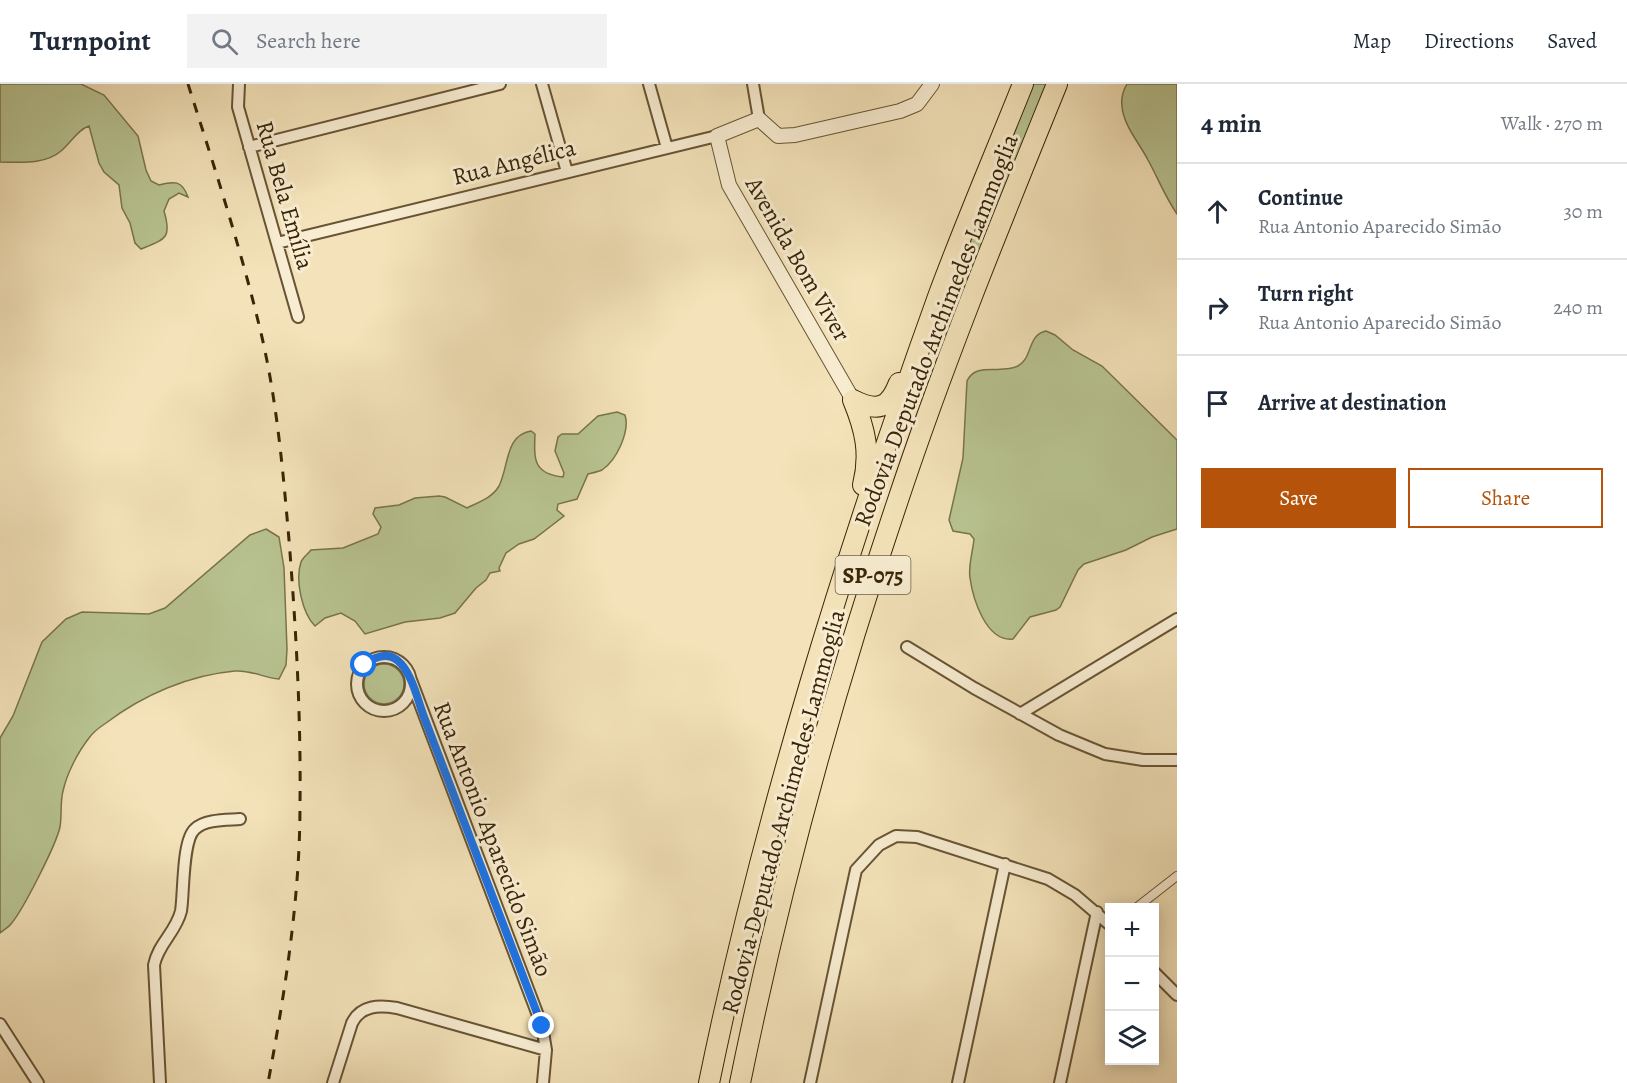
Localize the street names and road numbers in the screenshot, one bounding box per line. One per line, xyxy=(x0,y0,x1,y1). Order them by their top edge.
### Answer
street label: Rua Bela Emília xyxy=(248,117,322,274)
street label: Rodovia Deputado Archimedes Lammoglia xyxy=(846,128,1026,531)
street label: Rua Angélica xyxy=(449,131,580,193)
street label: Avenida Bom Viver xyxy=(737,170,858,347)
road number: SP-075 xyxy=(836,556,910,594)
street label: Rodovia Deputado Archimedes Lammoglia xyxy=(713,605,853,1018)
street label: Rua Antonio Aparecido Simão xyxy=(426,697,560,981)

